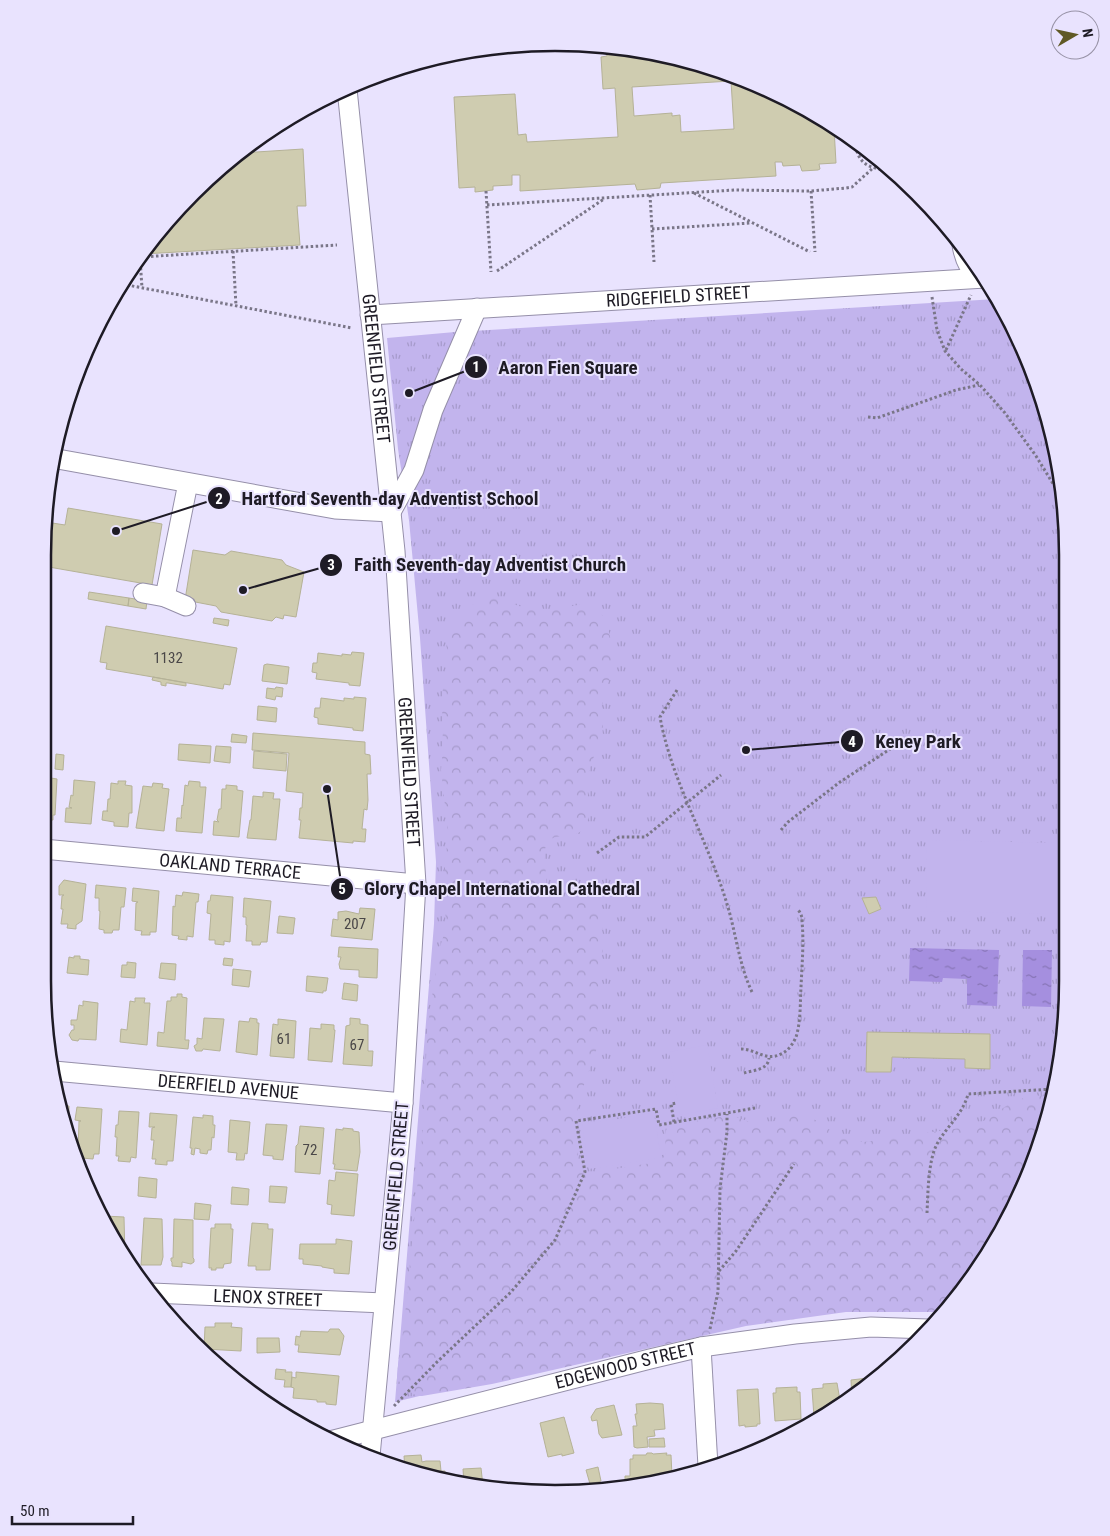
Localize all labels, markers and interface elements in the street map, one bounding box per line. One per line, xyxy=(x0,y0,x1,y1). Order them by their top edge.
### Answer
north arrow xyxy=(1050,10,1100,60)
text: N xyxy=(1079,27,1096,38)
street label: RIDGEFIELD STREET xyxy=(606,281,751,311)
street label: GREENFIELD STREET xyxy=(358,293,395,444)
callout: Aaron Fien Square xyxy=(464,350,648,384)
text: Aaron Fien Square xyxy=(498,356,638,379)
text: 1 xyxy=(472,358,480,376)
callout: Hartford Seventh-day Adventist School xyxy=(206,481,548,515)
text: Hartford Seventh-day Adventist School xyxy=(241,487,539,510)
text: 2 xyxy=(215,490,223,508)
callout: Faith Seventh-day Adventist Church xyxy=(319,548,636,582)
text: Faith Seventh-day Adventist Church xyxy=(354,553,626,576)
text: 3 xyxy=(327,556,335,574)
house number: 1132 xyxy=(153,649,183,667)
street label: GREENFIELD STREET xyxy=(394,696,425,848)
callout: Keney Park xyxy=(840,724,971,758)
text: Keney Park xyxy=(875,730,962,753)
text: 4 xyxy=(848,733,856,751)
street label: OAKLAND TERRACE xyxy=(158,849,302,883)
callout: Glory Chapel International Cathedral xyxy=(329,872,650,906)
text: Glory Chapel International Cathedral xyxy=(364,877,640,900)
text: 5 xyxy=(338,880,346,898)
house number: 207 xyxy=(344,915,366,933)
house number: 61 xyxy=(277,1030,291,1048)
house number: 67 xyxy=(350,1036,364,1054)
street label: DEERFIELD AVENUE xyxy=(157,1070,300,1103)
street label: GREENFIELD STREET xyxy=(379,1100,412,1252)
house number: 72 xyxy=(303,1141,317,1159)
street label: LENOX STREET xyxy=(213,1285,323,1310)
street label: EDGEWOOD STREET xyxy=(553,1338,698,1393)
scale bar xyxy=(12,1494,134,1526)
text: 50 m xyxy=(20,1502,50,1520)

